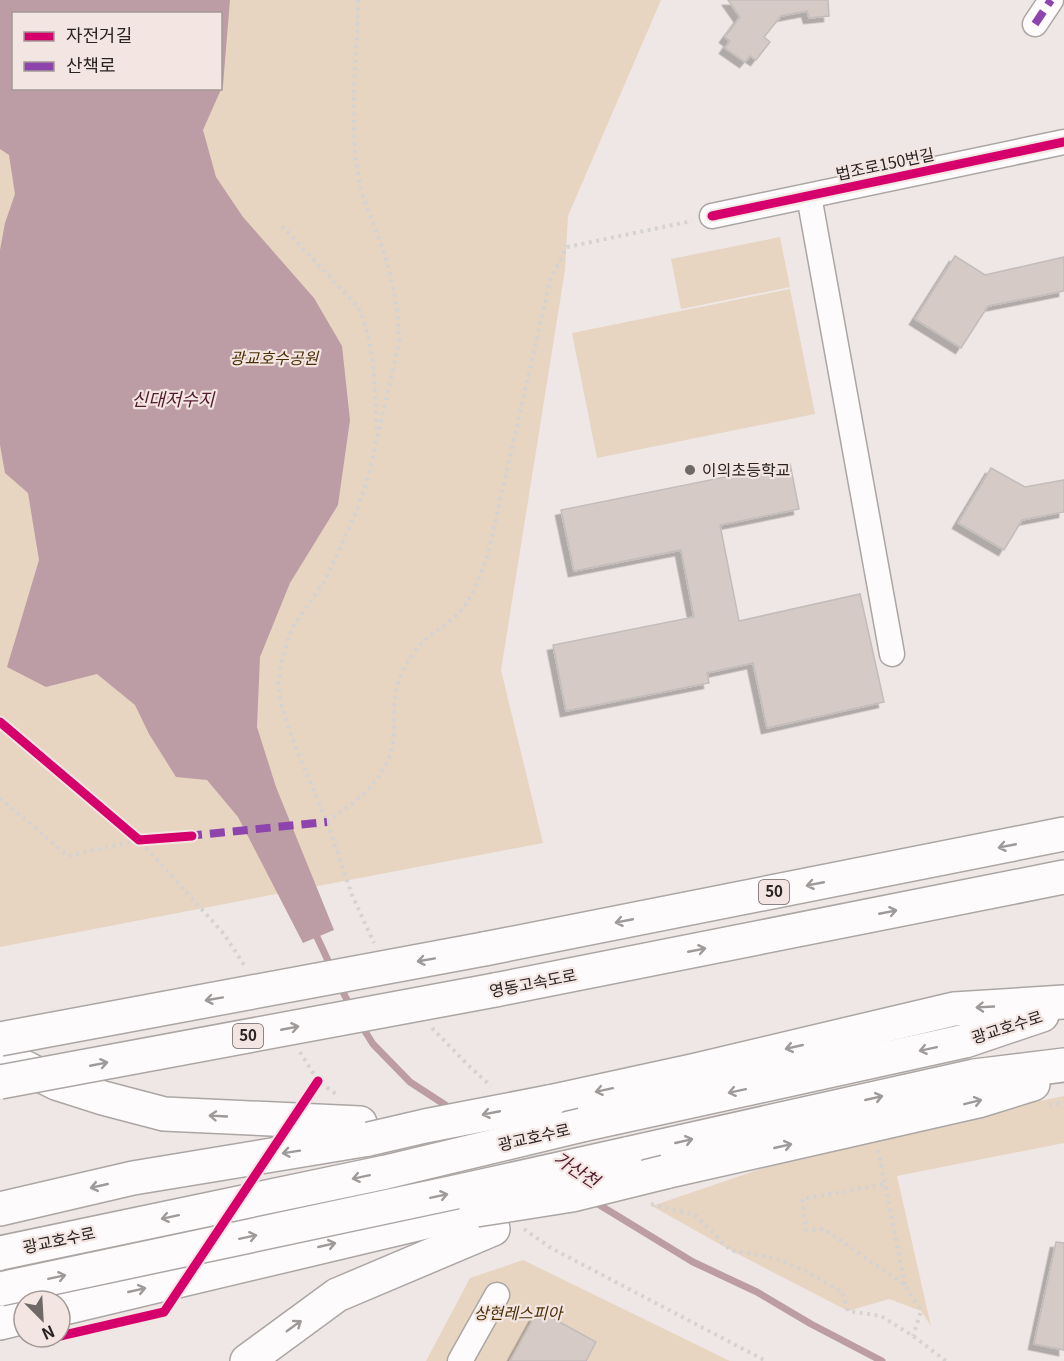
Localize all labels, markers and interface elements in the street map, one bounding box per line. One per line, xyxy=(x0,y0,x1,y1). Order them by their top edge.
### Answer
legend xyxy=(12,12,222,90)
text: 자전거길 xyxy=(66,21,132,47)
text: 산책로 xyxy=(66,51,116,77)
street label: 법조로150번길 xyxy=(833,141,936,185)
park label: 광교호수공원 xyxy=(230,345,319,369)
water label: 신대저수지 xyxy=(132,385,216,411)
place label: 이의초등학교 xyxy=(702,457,790,481)
marker: 이의초등학교 xyxy=(683,463,697,477)
one-way arrow xyxy=(997,841,1017,852)
one-way arrow xyxy=(806,879,826,890)
road number: 50 xyxy=(759,880,789,904)
one-way arrow xyxy=(878,906,897,917)
one-way arrow xyxy=(615,916,634,927)
one-way arrow xyxy=(686,944,706,955)
one-way arrow xyxy=(417,955,437,966)
street label: 영동고속도로 xyxy=(487,962,579,1002)
one-way arrow xyxy=(205,994,224,1005)
one-way arrow xyxy=(975,1001,995,1012)
street label: 광교호수로 xyxy=(968,1003,1046,1049)
one-way arrow xyxy=(280,1022,300,1033)
road number: 50 xyxy=(233,1024,263,1048)
one-way arrow xyxy=(785,1041,804,1053)
one-way arrow xyxy=(918,1044,938,1055)
one-way arrow xyxy=(88,1058,108,1069)
one-way arrow xyxy=(595,1085,614,1096)
one-way arrow xyxy=(728,1086,747,1097)
one-way arrow xyxy=(864,1092,883,1104)
one-way arrow xyxy=(963,1096,982,1108)
one-way arrow xyxy=(482,1108,501,1119)
one-way arrow xyxy=(209,1111,229,1122)
street label: 광교호수로 xyxy=(495,1116,573,1156)
one-way arrow xyxy=(673,1135,693,1146)
one-way arrow xyxy=(773,1139,792,1151)
water label: 가산천 xyxy=(549,1144,607,1194)
one-way arrow xyxy=(281,1147,301,1158)
one-way arrow xyxy=(352,1172,371,1183)
one-way arrow xyxy=(90,1181,109,1192)
one-way arrow xyxy=(428,1190,448,1201)
one-way arrow xyxy=(161,1212,181,1223)
street label: 광교호수로 xyxy=(20,1220,98,1258)
one-way arrow xyxy=(238,1230,257,1242)
one-way arrow xyxy=(317,1239,336,1251)
one-way arrow xyxy=(47,1271,66,1282)
one-way arrow xyxy=(128,1284,147,1296)
north arrow xyxy=(12,1289,72,1349)
park label: 상현레스피아 xyxy=(474,1300,564,1324)
text: N xyxy=(38,1320,59,1347)
one-way arrow xyxy=(286,1320,302,1333)

